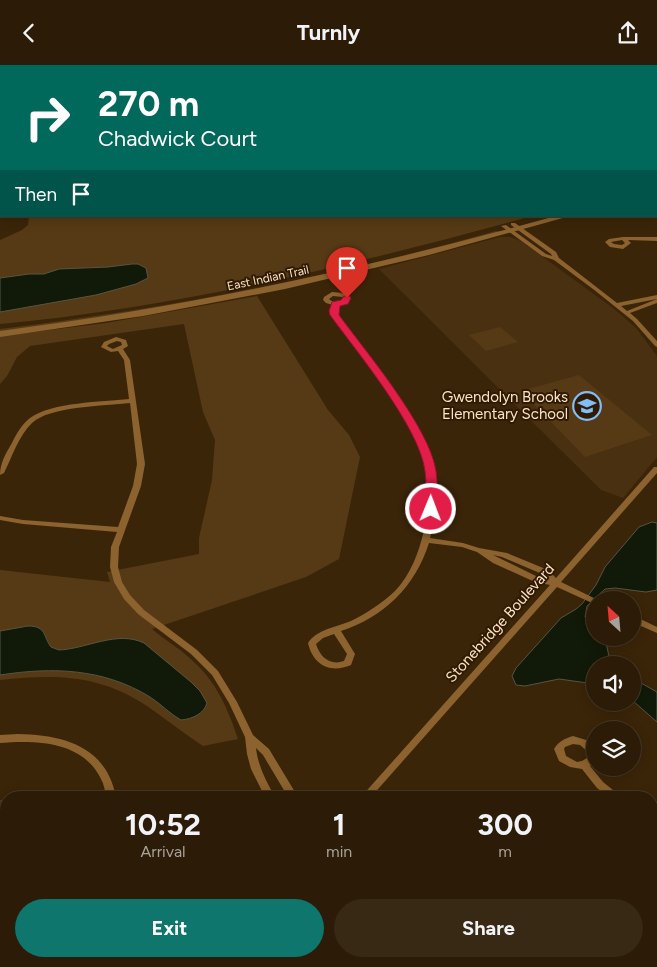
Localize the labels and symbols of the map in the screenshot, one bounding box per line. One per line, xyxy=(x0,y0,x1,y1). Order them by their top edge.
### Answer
pin xyxy=(326,247,368,298)
street label: East Indian Trail xyxy=(226,262,310,294)
place label: Gwendolyn Brooks Elementary School xyxy=(442,388,568,423)
school or university icon: Gwendolyn Brooks Elementary School xyxy=(572,391,602,421)
position arrow xyxy=(404,482,456,534)
street label: Stonebridge Boulevard xyxy=(442,560,558,686)
north arrow xyxy=(586,591,641,646)

